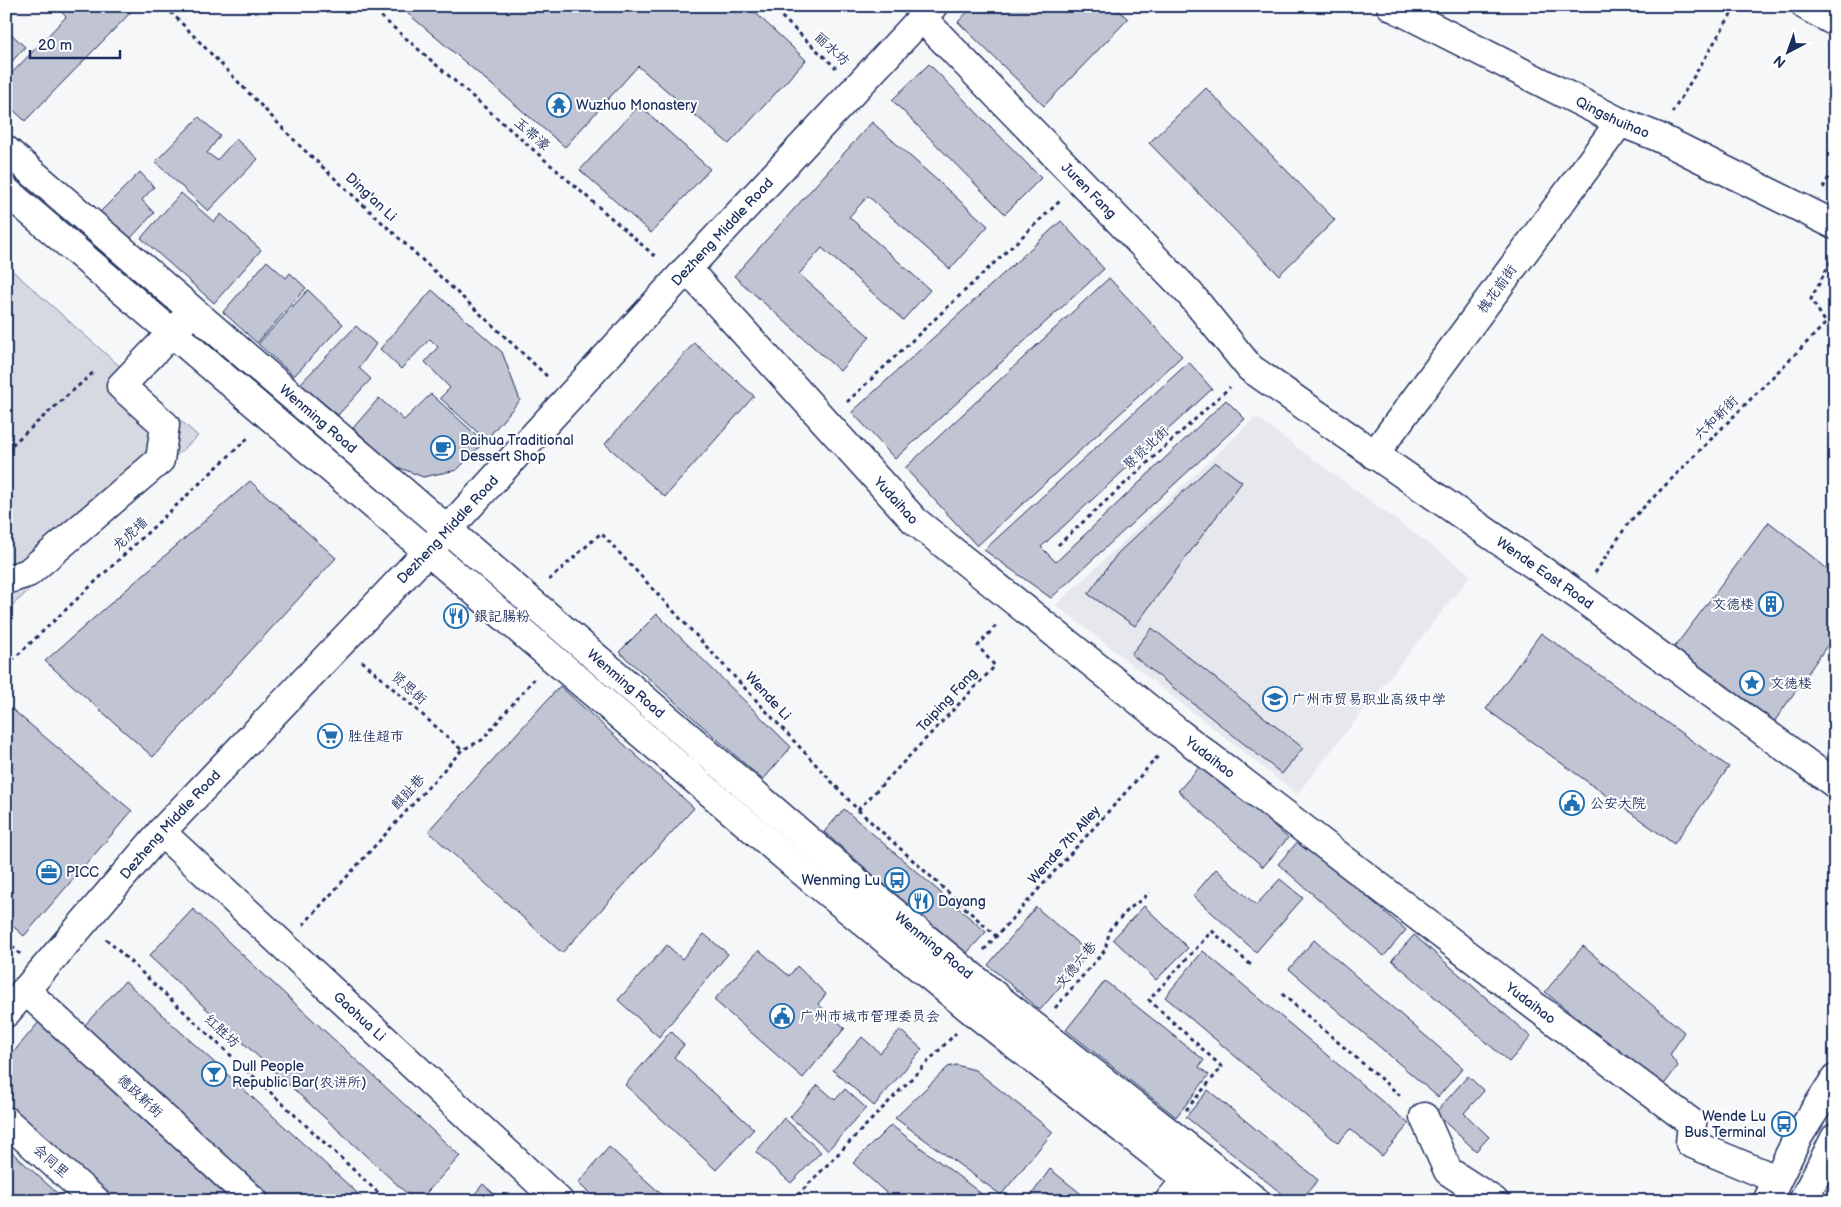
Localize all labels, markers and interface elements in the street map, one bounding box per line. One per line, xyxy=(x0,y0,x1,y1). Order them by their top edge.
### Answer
scale bar xyxy=(30,28,120,60)
street label: 丽水坊 xyxy=(811,28,853,70)
north arrow xyxy=(1764,28,1814,78)
text: 20 m xyxy=(38,36,72,55)
text: N xyxy=(1770,52,1789,71)
temple icon: Wuzhuo Monastery xyxy=(546,92,572,118)
street label: Qingshuihao xyxy=(1573,93,1652,141)
place label: Wuzhuo Monastery xyxy=(576,97,698,114)
street label: 玉带濠 xyxy=(511,114,553,154)
street label: Juren Fang xyxy=(1058,159,1120,222)
street label: Ding'an Li xyxy=(342,169,400,225)
street label: Dezheng Middle Road xyxy=(668,174,776,289)
street label: 槐花前街 xyxy=(1474,261,1520,317)
street label: Wenming Road xyxy=(276,381,361,457)
street label: 六和新街 xyxy=(1690,392,1742,444)
street label: 聚贤北街 xyxy=(1120,423,1172,473)
place label: Baihua Traditional Dessert Shop xyxy=(460,432,574,465)
cafe icon: Baihua Traditional Dessert Shop xyxy=(430,435,456,461)
street label: Dezheng Middle Road xyxy=(393,472,502,587)
street label: Yudaihao xyxy=(870,472,922,528)
street label: 龙虎墙 xyxy=(109,513,151,555)
street label: Wende East Road xyxy=(1493,533,1597,612)
building icon: 文德楼 xyxy=(1758,591,1784,617)
place label: 文德楼 xyxy=(1712,596,1754,613)
restaurant icon: 銀記腸粉 xyxy=(443,603,469,629)
place label: 銀記腸粉 xyxy=(474,608,530,625)
street label: Wenming Road xyxy=(584,645,668,721)
street label: Taiping Fang xyxy=(913,665,981,735)
street label: 贤思街 xyxy=(388,668,430,708)
street label: Wende Li xyxy=(741,668,795,724)
place icon: 文徳楼 xyxy=(1739,670,1765,696)
place label: 文徳楼 xyxy=(1770,675,1812,692)
school or university icon: 广州市贸易职业高级中学 xyxy=(1262,686,1288,712)
place label: 广州市贸易职业高级中学 xyxy=(1292,691,1446,708)
supermarket icon: 胜佳超市 xyxy=(317,723,343,749)
place label: 胜佳超市 xyxy=(348,728,404,745)
street label: Yudaihao xyxy=(1181,732,1239,782)
street label: Dezheng Middle Road xyxy=(116,766,224,882)
street label: 麒趾巷 xyxy=(388,770,429,813)
public building icon: 公安大院 xyxy=(1559,790,1585,816)
place label: 公安大院 xyxy=(1590,795,1646,812)
street label: Wende 7th Alley xyxy=(1024,802,1104,888)
office icon: PICC xyxy=(36,859,62,885)
place label: PICC xyxy=(66,864,99,881)
bus stop icon: Wenming Lu xyxy=(884,867,910,893)
place label: Wenming Lu xyxy=(801,872,880,889)
restaurant icon: Dayang xyxy=(908,888,934,914)
place label: Dayang xyxy=(938,893,986,910)
street label: Wenming Road xyxy=(891,908,977,982)
street label: 文德六巷 xyxy=(1052,937,1101,992)
street label: Yudaihao xyxy=(1502,978,1559,1027)
street label: Gaohua Li xyxy=(330,988,389,1045)
public building icon: 广州市城市管理委员会 xyxy=(769,1003,795,1029)
place label: 广州市城市管理委员会 xyxy=(800,1008,940,1025)
street label: 红胜坊 xyxy=(201,1010,243,1052)
place label: Dull People Republic Bar(农讲所) xyxy=(232,1058,366,1091)
bar icon: Dull People Republic Bar(农讲所) xyxy=(201,1061,227,1087)
street label: 德政新街 xyxy=(114,1071,166,1121)
place label: Wende Lu Bus Terminal xyxy=(1684,1108,1766,1141)
bus stop icon: Wende Lu Bus Terminal xyxy=(1771,1111,1797,1137)
street label: 会同里 xyxy=(30,1141,72,1181)

